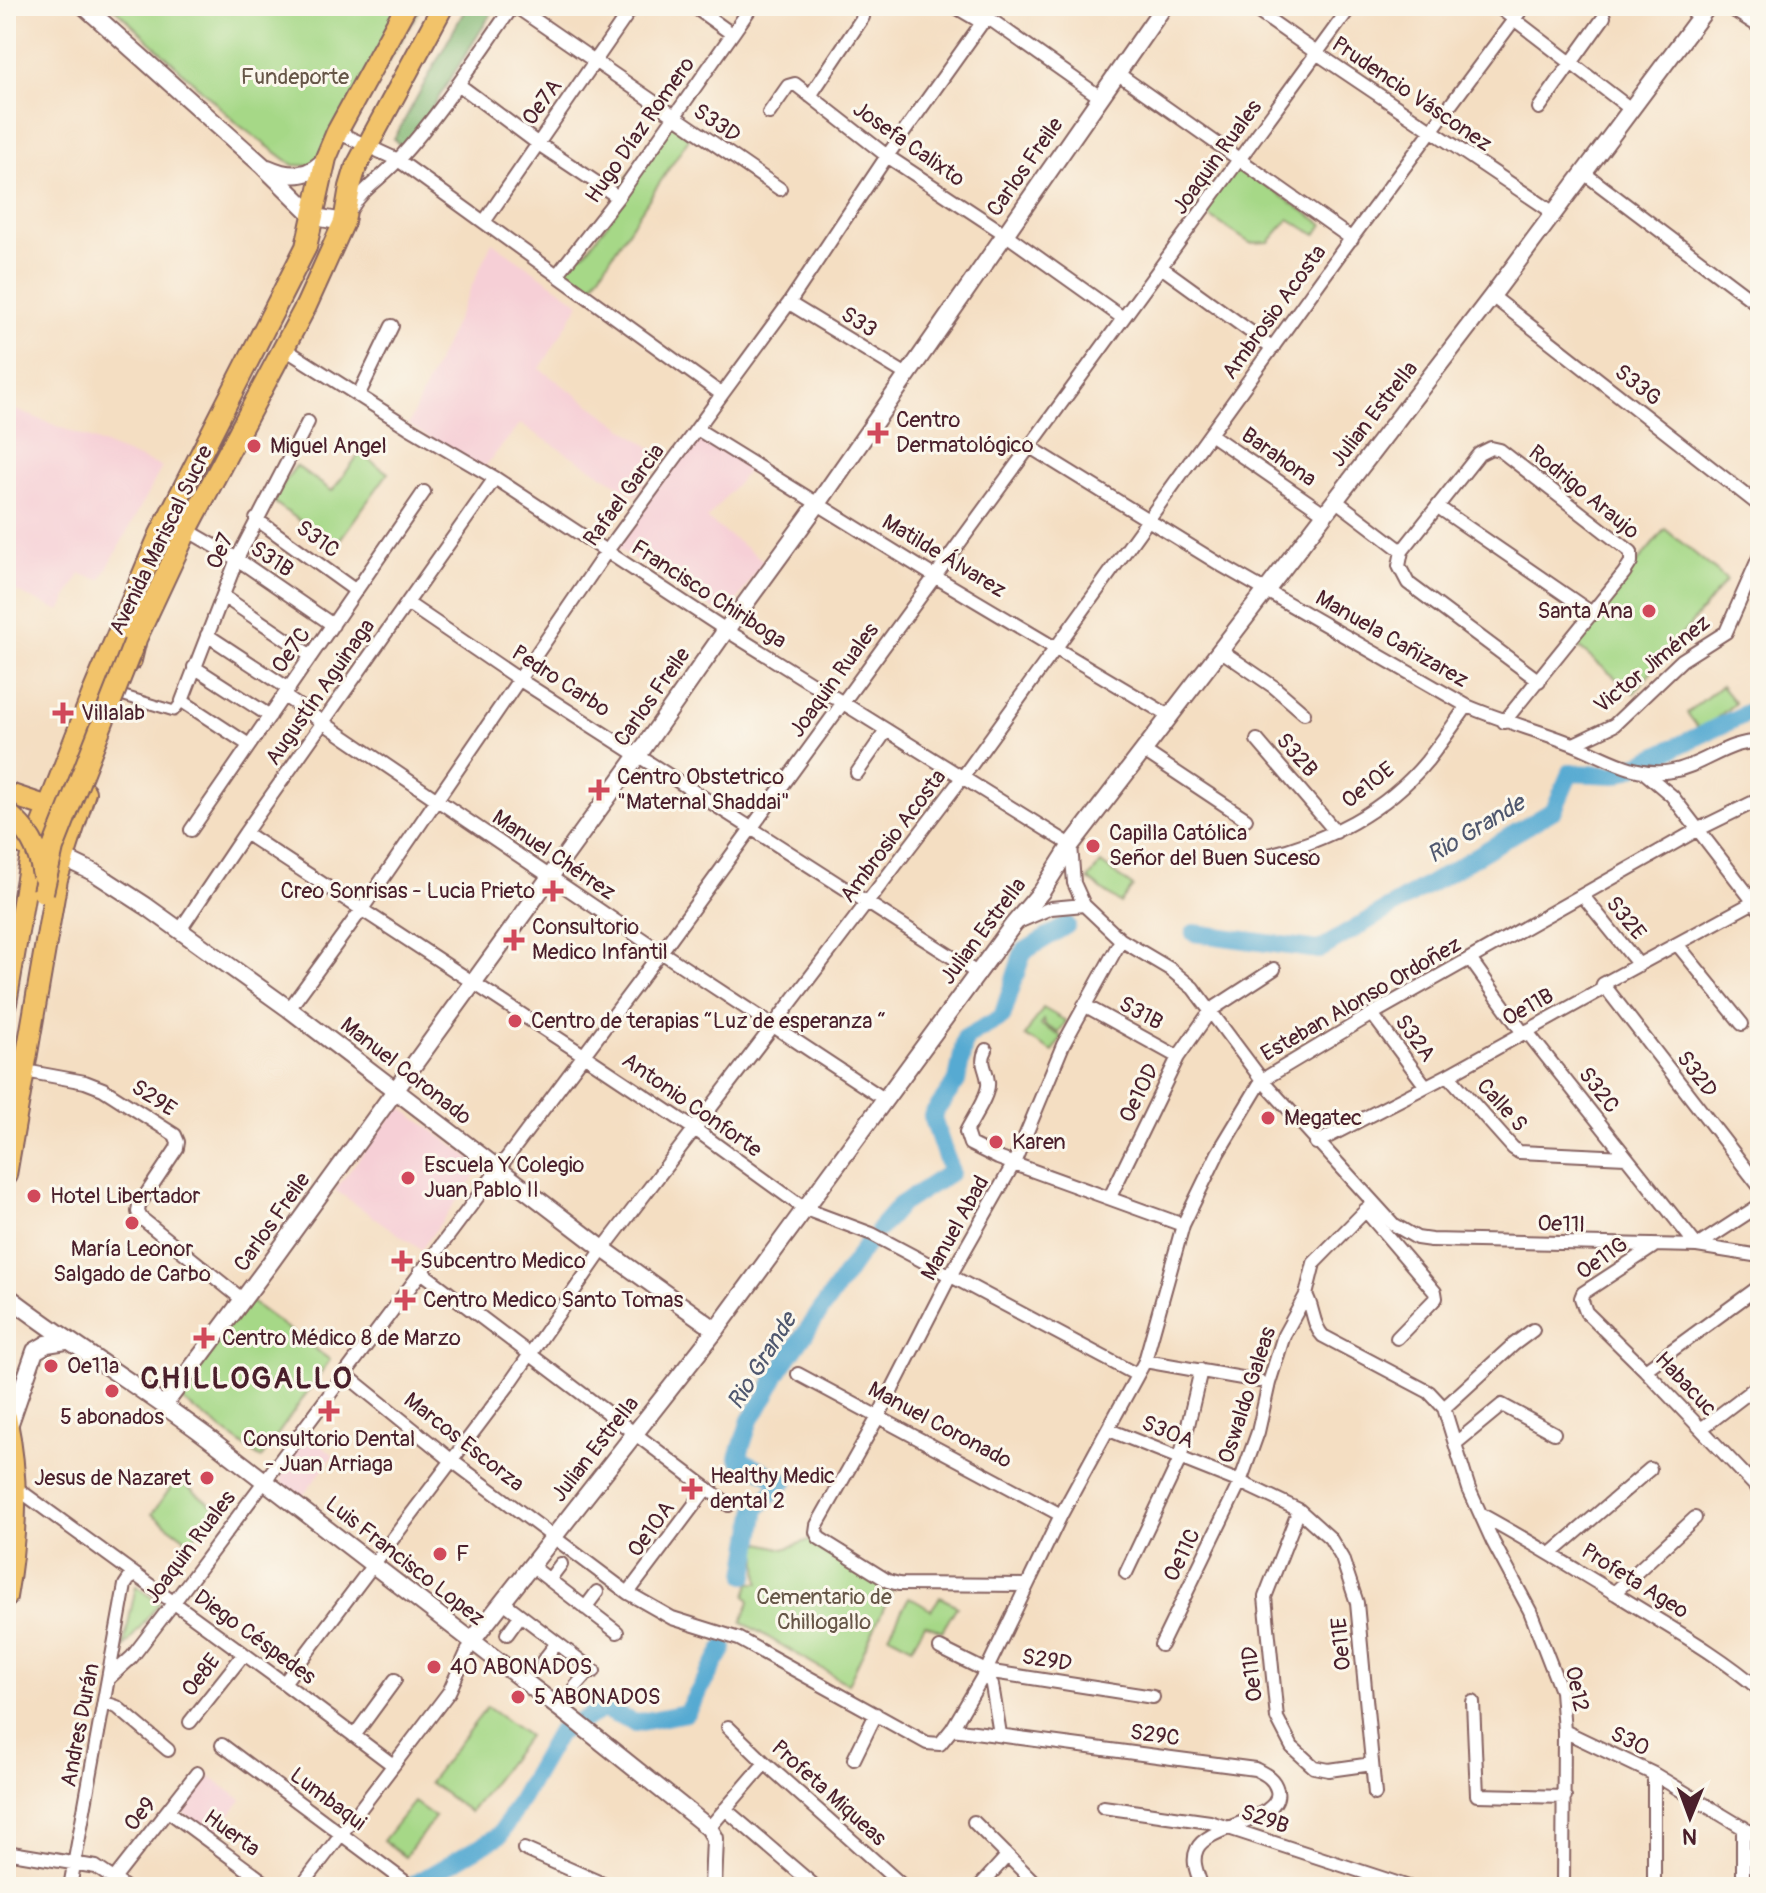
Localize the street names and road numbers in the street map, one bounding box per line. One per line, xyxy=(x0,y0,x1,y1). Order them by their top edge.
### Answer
street label: Prudencio Vásconez xyxy=(1327,30,1497,158)
street label: Hugo Díaz Romero xyxy=(579,51,701,209)
street label: Oe7A xyxy=(516,73,568,131)
street label: Joaquin Ruales xyxy=(1166,94,1268,220)
street label: Josefa Calixto xyxy=(847,95,971,193)
street label: S33D xyxy=(688,97,746,149)
street label: Carlos Freile xyxy=(981,112,1069,222)
street label: Ambrosio Acosta xyxy=(1216,239,1332,385)
street label: S33 xyxy=(836,300,882,344)
street label: Julian Estrella xyxy=(1324,355,1424,473)
street label: S33G xyxy=(1609,358,1667,412)
street label: Barahona xyxy=(1236,421,1322,493)
street label: Rafael Garcia xyxy=(577,438,671,552)
street label: Rodrigo Araujo xyxy=(1523,439,1645,545)
street label: Avenida Mariscal Sucre xyxy=(103,440,219,640)
street label: Matilde Álvarez xyxy=(877,508,1011,604)
street label: S31C xyxy=(291,514,345,564)
street label: Oe7 xyxy=(200,528,240,573)
street label: Francisco Chiriboga xyxy=(626,533,792,655)
street label: S31B xyxy=(245,534,299,584)
street label: Manuela Cañizarez xyxy=(1311,584,1473,694)
street label: Victor Jiménez xyxy=(1588,609,1716,719)
street label: Augustín Aguinaga xyxy=(259,613,381,771)
street label: Joaquin Ruales xyxy=(783,617,885,743)
street label: Oe7C xyxy=(265,621,317,679)
street label: Pedro Carbo xyxy=(506,639,616,723)
street label: Carlos Freile xyxy=(608,642,696,752)
street label: S32B xyxy=(1270,727,1324,783)
street label: Oe10E xyxy=(1336,756,1400,814)
street label: Ambrosio Acosta xyxy=(834,764,952,908)
street label: Manuel Chérrez xyxy=(487,803,621,907)
street label: Julian Estrella xyxy=(934,872,1032,990)
street label: S32E xyxy=(1600,890,1652,946)
street label: Esteban Alonso Ordoñez xyxy=(1256,930,1466,1068)
street label: Oe11B xyxy=(1497,982,1559,1032)
street label: S31B xyxy=(1114,990,1168,1036)
street label: S32A xyxy=(1388,1009,1442,1067)
street label: Manuel Coronado xyxy=(335,1011,477,1131)
street label: S32D xyxy=(1670,1045,1724,1103)
street label: Antonio Conforte xyxy=(617,1046,768,1164)
street label: Oe10D xyxy=(1113,1059,1165,1127)
street label: S32C xyxy=(1572,1061,1626,1119)
street label: Calle S xyxy=(1471,1072,1533,1138)
street label: S29E xyxy=(126,1073,182,1123)
street label: Carlos Freile xyxy=(228,1167,316,1277)
street label: Manuel Abad xyxy=(915,1171,995,1285)
street label: Oe11l xyxy=(1537,1209,1585,1239)
street label: Oe11G xyxy=(1571,1230,1633,1286)
street label: Oswaldo Galeas xyxy=(1212,1323,1282,1467)
street label: Habacuc xyxy=(1649,1346,1723,1422)
street label: Manuel Coronado xyxy=(863,1375,1017,1475)
street label: Marcos Escorza xyxy=(398,1386,530,1498)
street label: Julian Estrella xyxy=(545,1390,645,1508)
street label: S30A xyxy=(1138,1409,1198,1455)
street label: Joaquin Ruales xyxy=(138,1485,242,1609)
street label: Luis Francisco Lopez xyxy=(320,1490,490,1632)
street label: Oe10A xyxy=(621,1495,681,1563)
street label: Oe11C xyxy=(1157,1524,1207,1586)
street label: Profeta Ageo xyxy=(1576,1537,1694,1625)
street label: Diego Céspedes xyxy=(188,1583,322,1691)
street label: Oe11E xyxy=(1325,1616,1357,1672)
street label: S29D xyxy=(1020,1642,1074,1678)
street label: Oe11D xyxy=(1235,1645,1269,1703)
street label: Oe8E xyxy=(175,1648,227,1702)
street label: Andres Durán xyxy=(54,1661,106,1789)
street label: Oe12 xyxy=(1559,1664,1595,1714)
street label: S29C xyxy=(1128,1718,1182,1752)
street label: S30 xyxy=(1606,1720,1654,1762)
street label: Profeta Miqueas xyxy=(766,1734,892,1852)
street label: Lumbaqui xyxy=(284,1761,372,1837)
street label: Oe9 xyxy=(118,1791,162,1837)
street label: S29B xyxy=(1237,1798,1293,1840)
street label: Huerta xyxy=(198,1803,266,1863)

